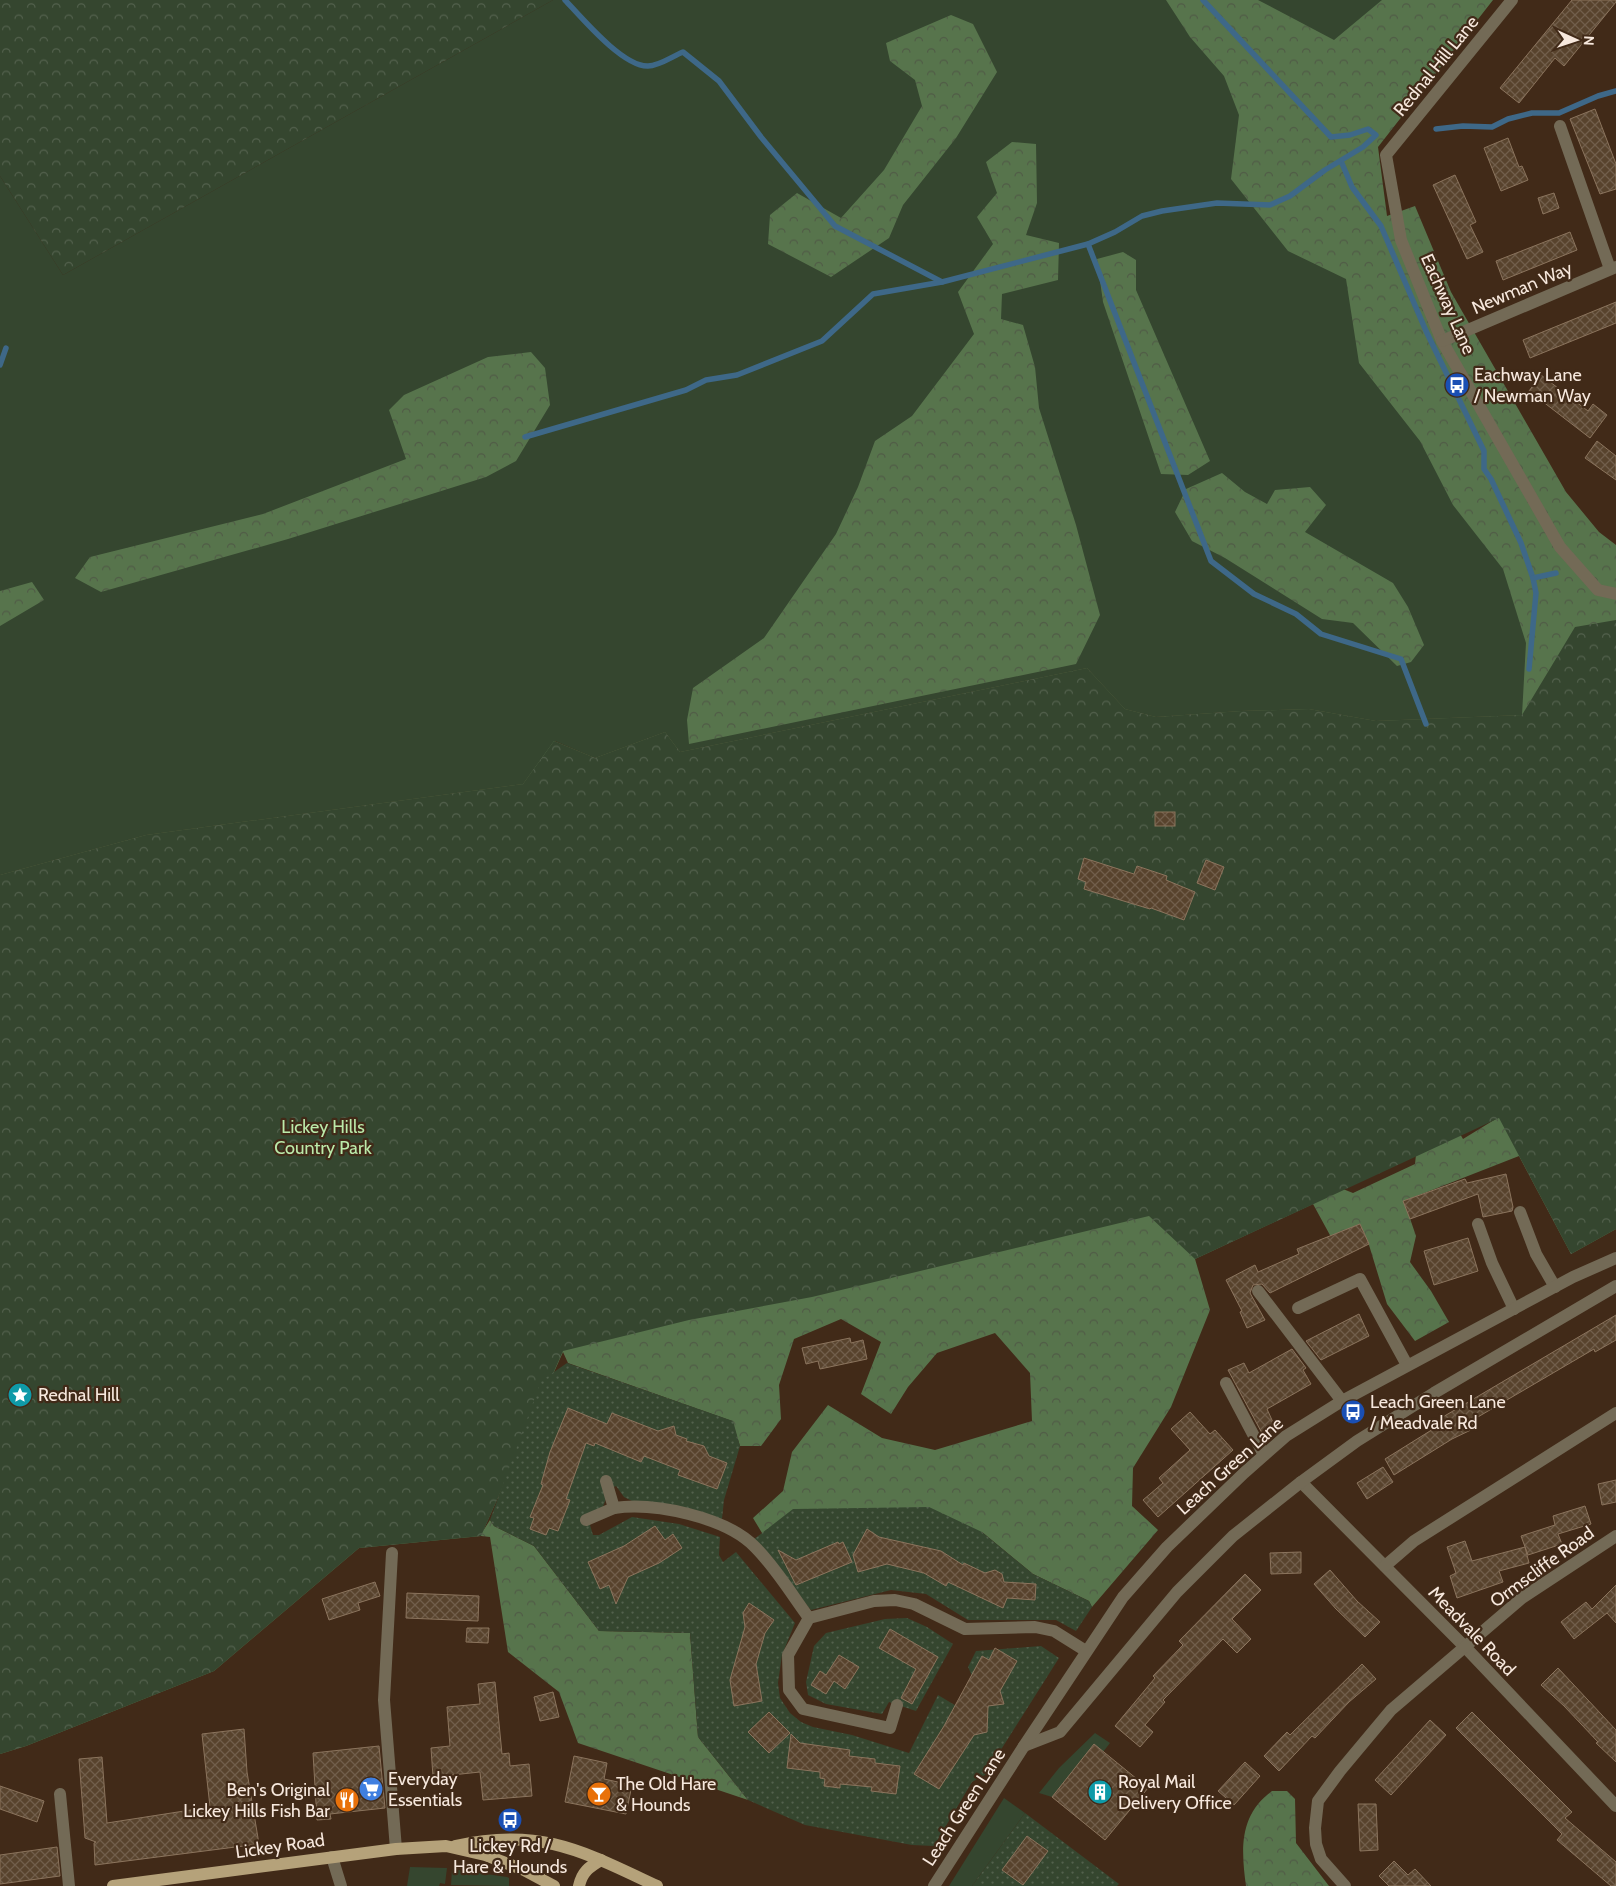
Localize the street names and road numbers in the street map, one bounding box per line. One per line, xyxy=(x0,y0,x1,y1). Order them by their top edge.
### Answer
street label: Rednal Hill Lane xyxy=(1389,11,1483,121)
street label: Eachway Lane xyxy=(1416,250,1480,358)
street label: Newman Way xyxy=(1468,257,1576,319)
street label: Leach Green Lane xyxy=(1172,1412,1288,1520)
street label: Ormscliffe Road xyxy=(1486,1522,1598,1612)
street label: Meadvale Road xyxy=(1424,1582,1520,1680)
street label: Leach Green Lane xyxy=(918,1744,1010,1870)
street label: Lickey Road xyxy=(234,1829,326,1863)

